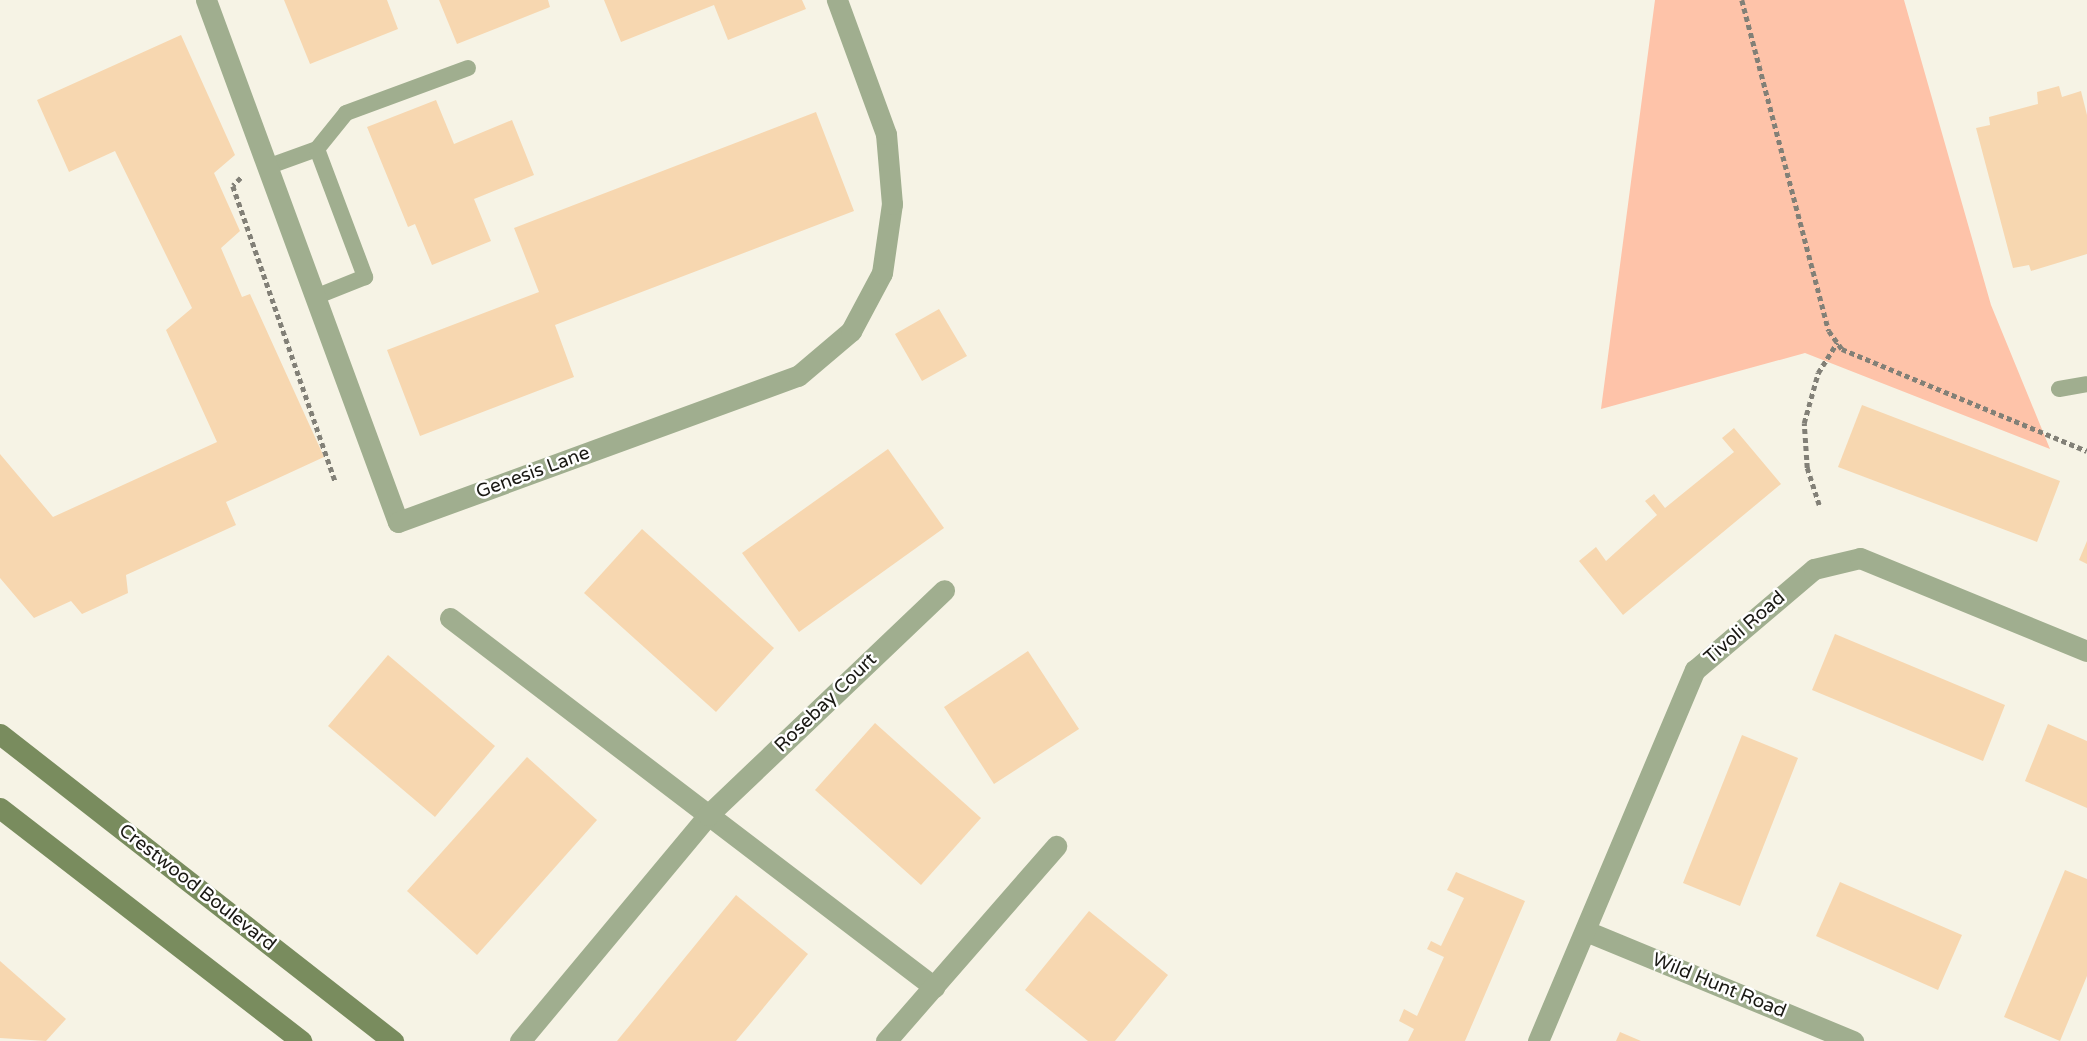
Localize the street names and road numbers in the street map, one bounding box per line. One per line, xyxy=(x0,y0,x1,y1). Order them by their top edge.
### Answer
street label: Genesis Lane xyxy=(473,442,593,504)
street label: Tivoli Road xyxy=(1700,587,1790,669)
street label: Rosebay Court xyxy=(770,649,882,757)
street label: Crestwood Boulevard xyxy=(114,820,280,956)
street label: Wild Hunt Road xyxy=(1649,949,1789,1023)

